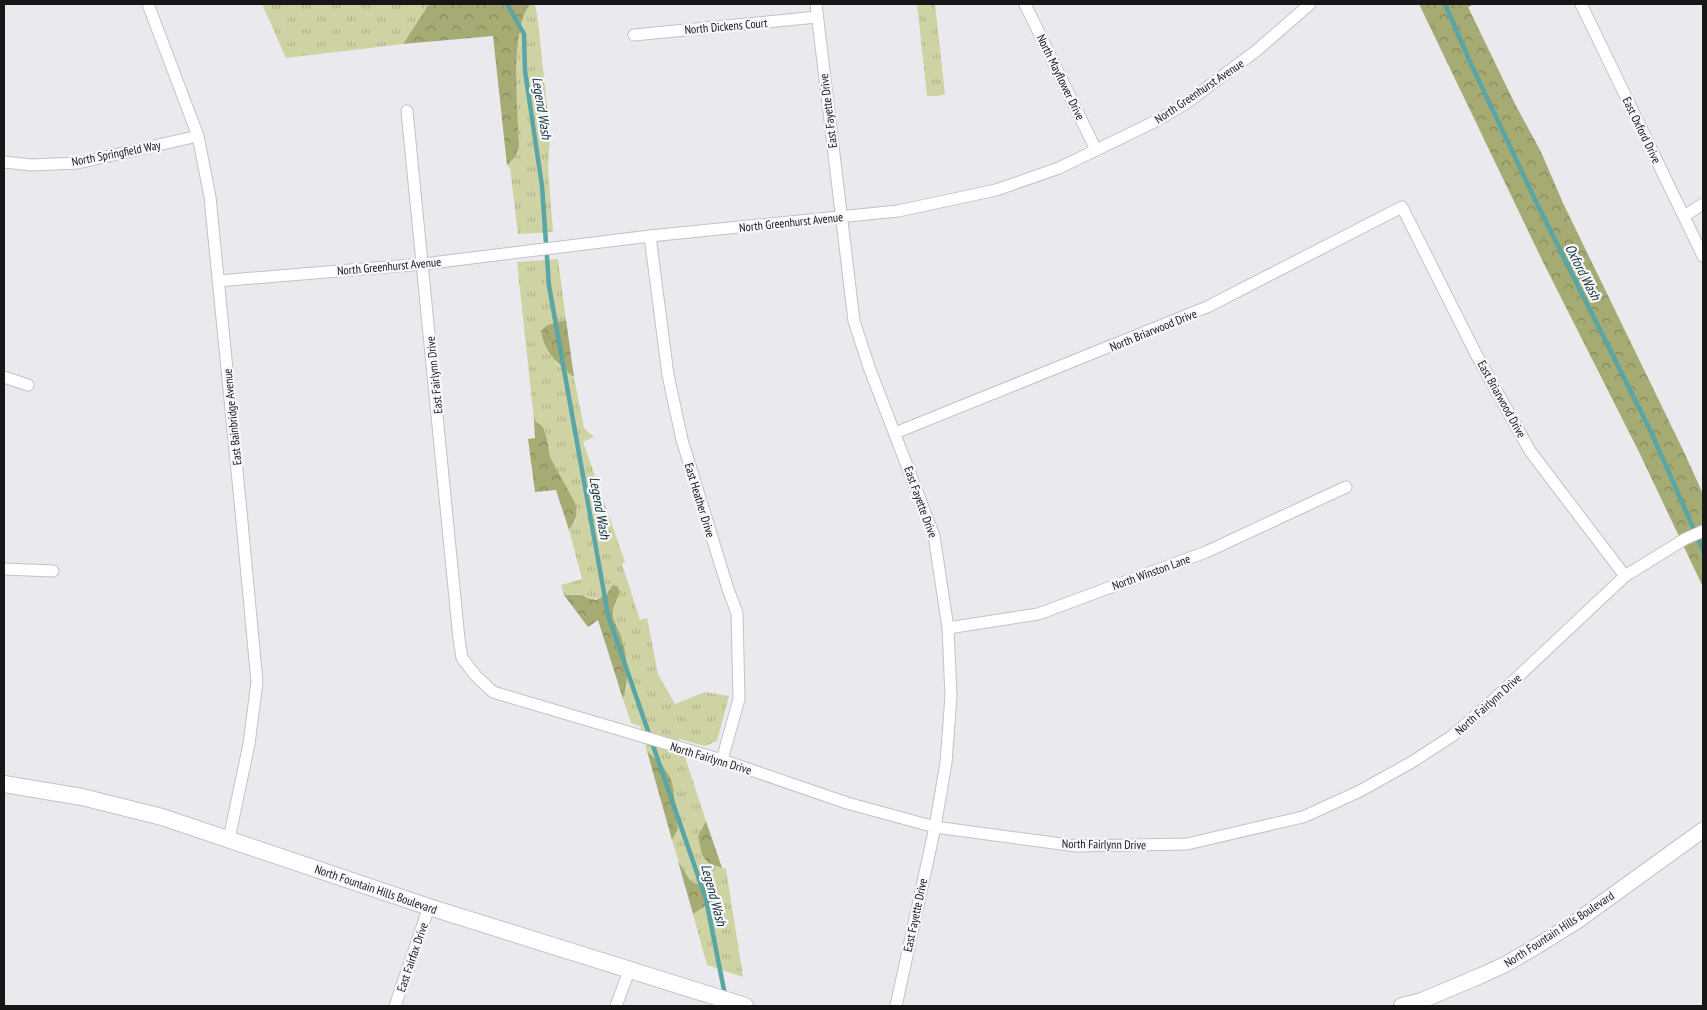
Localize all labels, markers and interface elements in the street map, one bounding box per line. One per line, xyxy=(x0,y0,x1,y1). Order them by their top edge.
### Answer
street label: North Dickens Court xyxy=(684,15,769,37)
street label: North Mayflower Drive xyxy=(1034,32,1088,122)
street label: North Greenhurst Avenue xyxy=(1152,56,1246,126)
street label: East Fayette Drive xyxy=(816,73,840,149)
water label: Legend Wash xyxy=(528,75,556,141)
street label: East Oxford Drive xyxy=(1619,94,1665,166)
street label: North Springfield Way xyxy=(70,137,162,169)
street label: North Greenhurst Avenue xyxy=(738,209,844,235)
water label: Oxford Wash xyxy=(1561,241,1605,304)
street label: North Greenhurst Avenue xyxy=(336,254,442,278)
street label: North Briarwood Drive xyxy=(1107,306,1199,354)
street label: East Fairlynn Drive xyxy=(422,336,446,414)
street label: East Briarwood Drive xyxy=(1475,358,1530,440)
street label: East Bainbridge Avenue xyxy=(219,368,245,466)
street label: East Heather Drive xyxy=(682,461,718,539)
street label: East Fayette Drive xyxy=(901,464,941,540)
water label: Legend Wash xyxy=(586,475,614,541)
street label: North Winston Lane xyxy=(1110,551,1192,593)
street label: North Fairlynn Drive xyxy=(1452,670,1524,738)
street label: North Fairlynn Drive xyxy=(669,739,753,777)
street label: North Fairlynn Drive xyxy=(1062,836,1146,852)
street label: North Fountain Hills Boulevard xyxy=(313,861,439,917)
water label: Legend Wash xyxy=(697,862,731,929)
street label: East Fayette Drive xyxy=(900,877,930,953)
street label: North Fountain Hills Boulevard xyxy=(1501,888,1617,970)
street label: East Fairfax Drive xyxy=(393,920,431,994)

